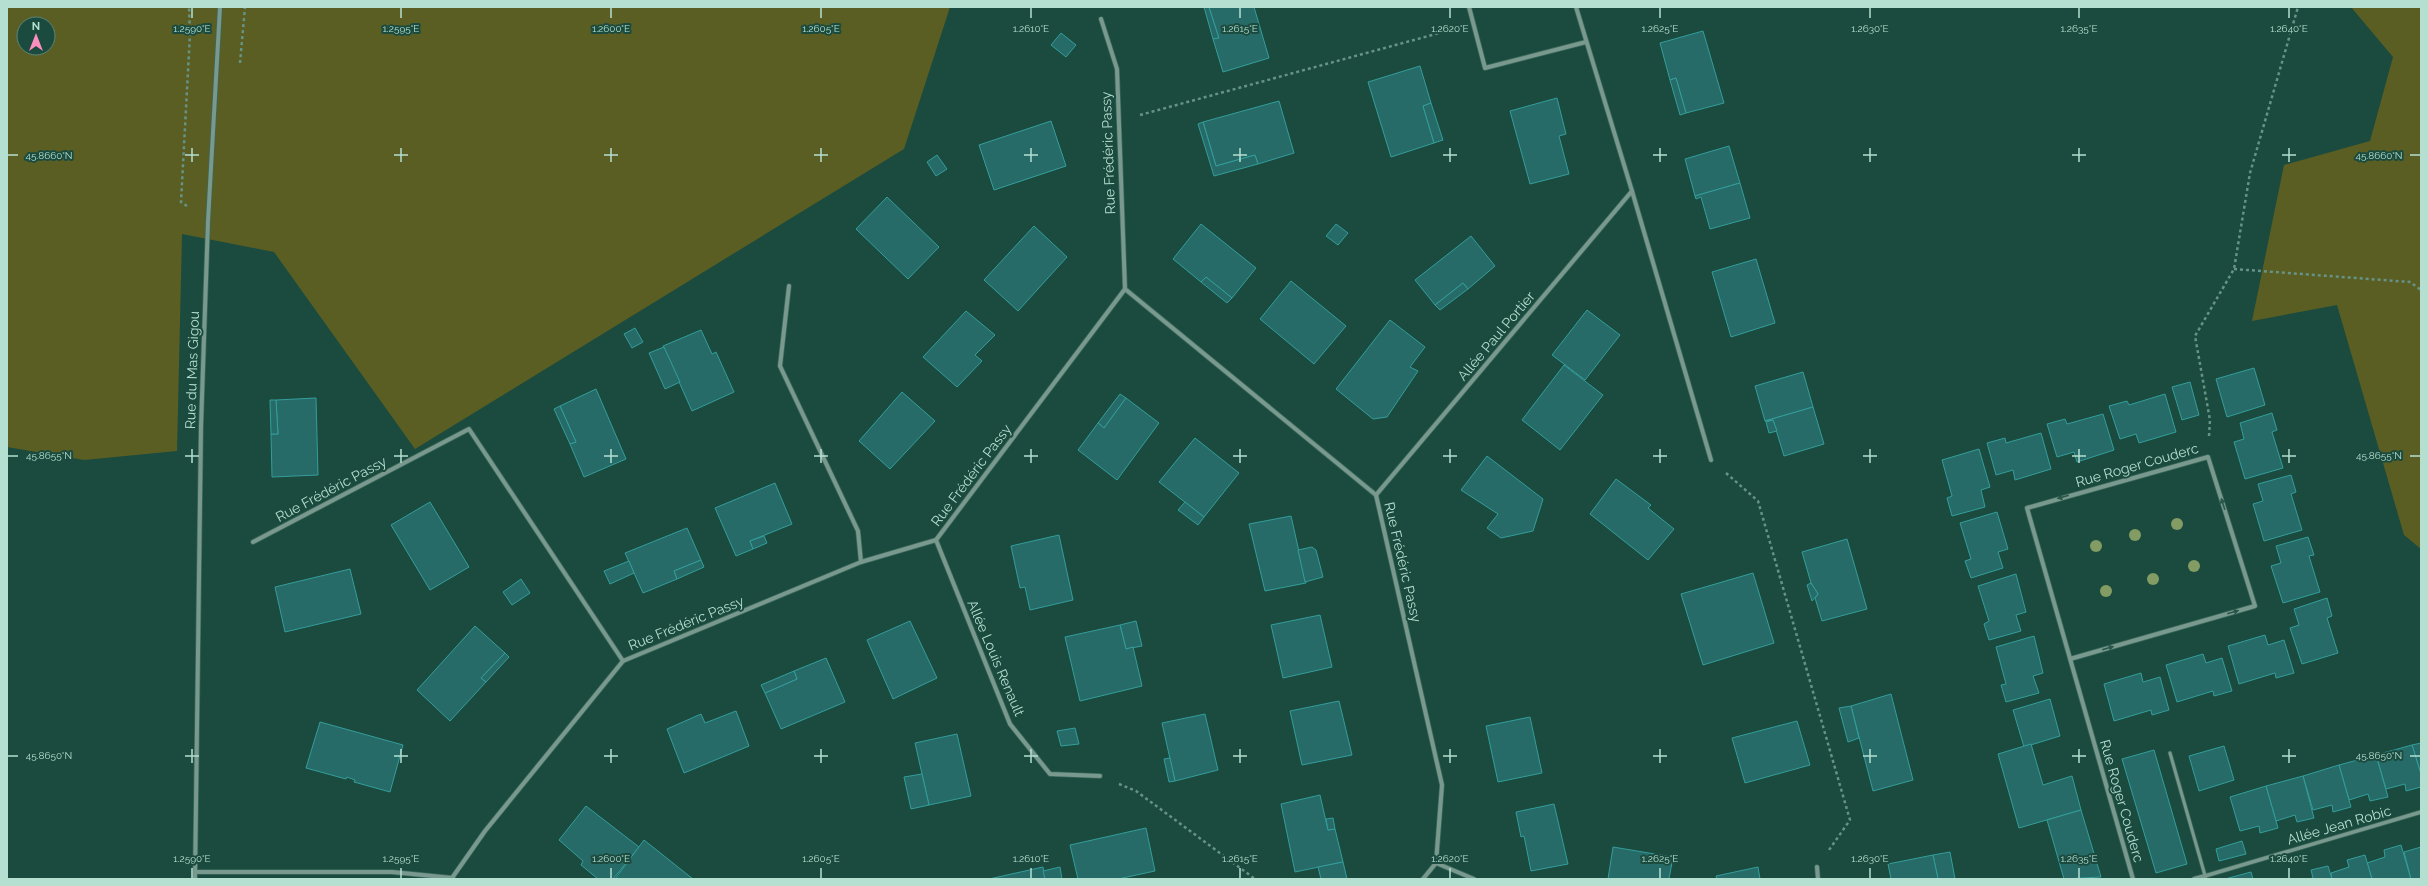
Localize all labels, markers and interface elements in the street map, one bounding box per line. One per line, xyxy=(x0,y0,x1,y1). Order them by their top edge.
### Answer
north arrow xyxy=(16,16,56,56)
text: N xyxy=(32,20,40,33)
text: 1.2590°E xyxy=(173,23,211,34)
text: 1.2595°E xyxy=(383,23,419,34)
text: 1.2600°E xyxy=(592,23,630,34)
text: 1.2605°E xyxy=(802,23,840,34)
text: 1.2610°E xyxy=(1013,23,1049,34)
text: 1.2615°E xyxy=(1222,23,1258,34)
text: 1.2620°E xyxy=(1431,23,1469,34)
text: 1.2625°E xyxy=(1642,23,1678,34)
text: 1.2630°E xyxy=(1851,23,1889,34)
text: 1.2635°E xyxy=(2061,23,2097,34)
text: 1.2640°E xyxy=(2270,23,2308,34)
street label: Rue Frédéric Passy xyxy=(1098,91,1118,215)
text: 45.8660°N xyxy=(25,150,73,161)
text: 45.8660°N xyxy=(2355,150,2403,161)
street label: Allée Paul Portier xyxy=(1454,288,1538,384)
street label: Rue du Mas Gigou xyxy=(182,311,202,429)
street label: Rue Frédéric Passy xyxy=(928,421,1015,529)
street label: Rue Roger Couderc xyxy=(2074,440,2201,490)
text: 45.8655°N xyxy=(26,450,72,461)
text: 45.8655°N xyxy=(2356,450,2402,461)
street label: Rue Frédéric Passy xyxy=(273,453,389,525)
one-way arrow xyxy=(2057,495,2070,501)
one-way arrow xyxy=(2220,498,2226,510)
street label: Rue Frédéric Passy xyxy=(1381,500,1425,624)
street label: Rue Frédéric Passy xyxy=(626,592,746,653)
street label: Allée Louis Renault xyxy=(964,597,1028,719)
one-way arrow xyxy=(2227,609,2239,615)
one-way arrow xyxy=(2102,645,2114,651)
street label: Rue Roger Couderc xyxy=(2097,738,2147,865)
text: 45.8650°N xyxy=(26,750,72,761)
text: 45.8650°N xyxy=(2356,750,2402,761)
street label: Allée Jean Robic xyxy=(2285,802,2393,848)
text: 1.2590°E xyxy=(173,853,211,864)
text: 1.2595°E xyxy=(383,853,419,864)
text: 1.2600°E xyxy=(592,853,630,864)
text: 1.2605°E xyxy=(802,853,840,864)
text: 1.2610°E xyxy=(1013,853,1049,864)
text: 1.2615°E xyxy=(1222,853,1258,864)
text: 1.2620°E xyxy=(1431,853,1469,864)
text: 1.2625°E xyxy=(1642,853,1678,864)
text: 1.2630°E xyxy=(1851,853,1889,864)
text: 1.2635°E xyxy=(2061,853,2097,864)
text: 1.2640°E xyxy=(2270,853,2308,864)

